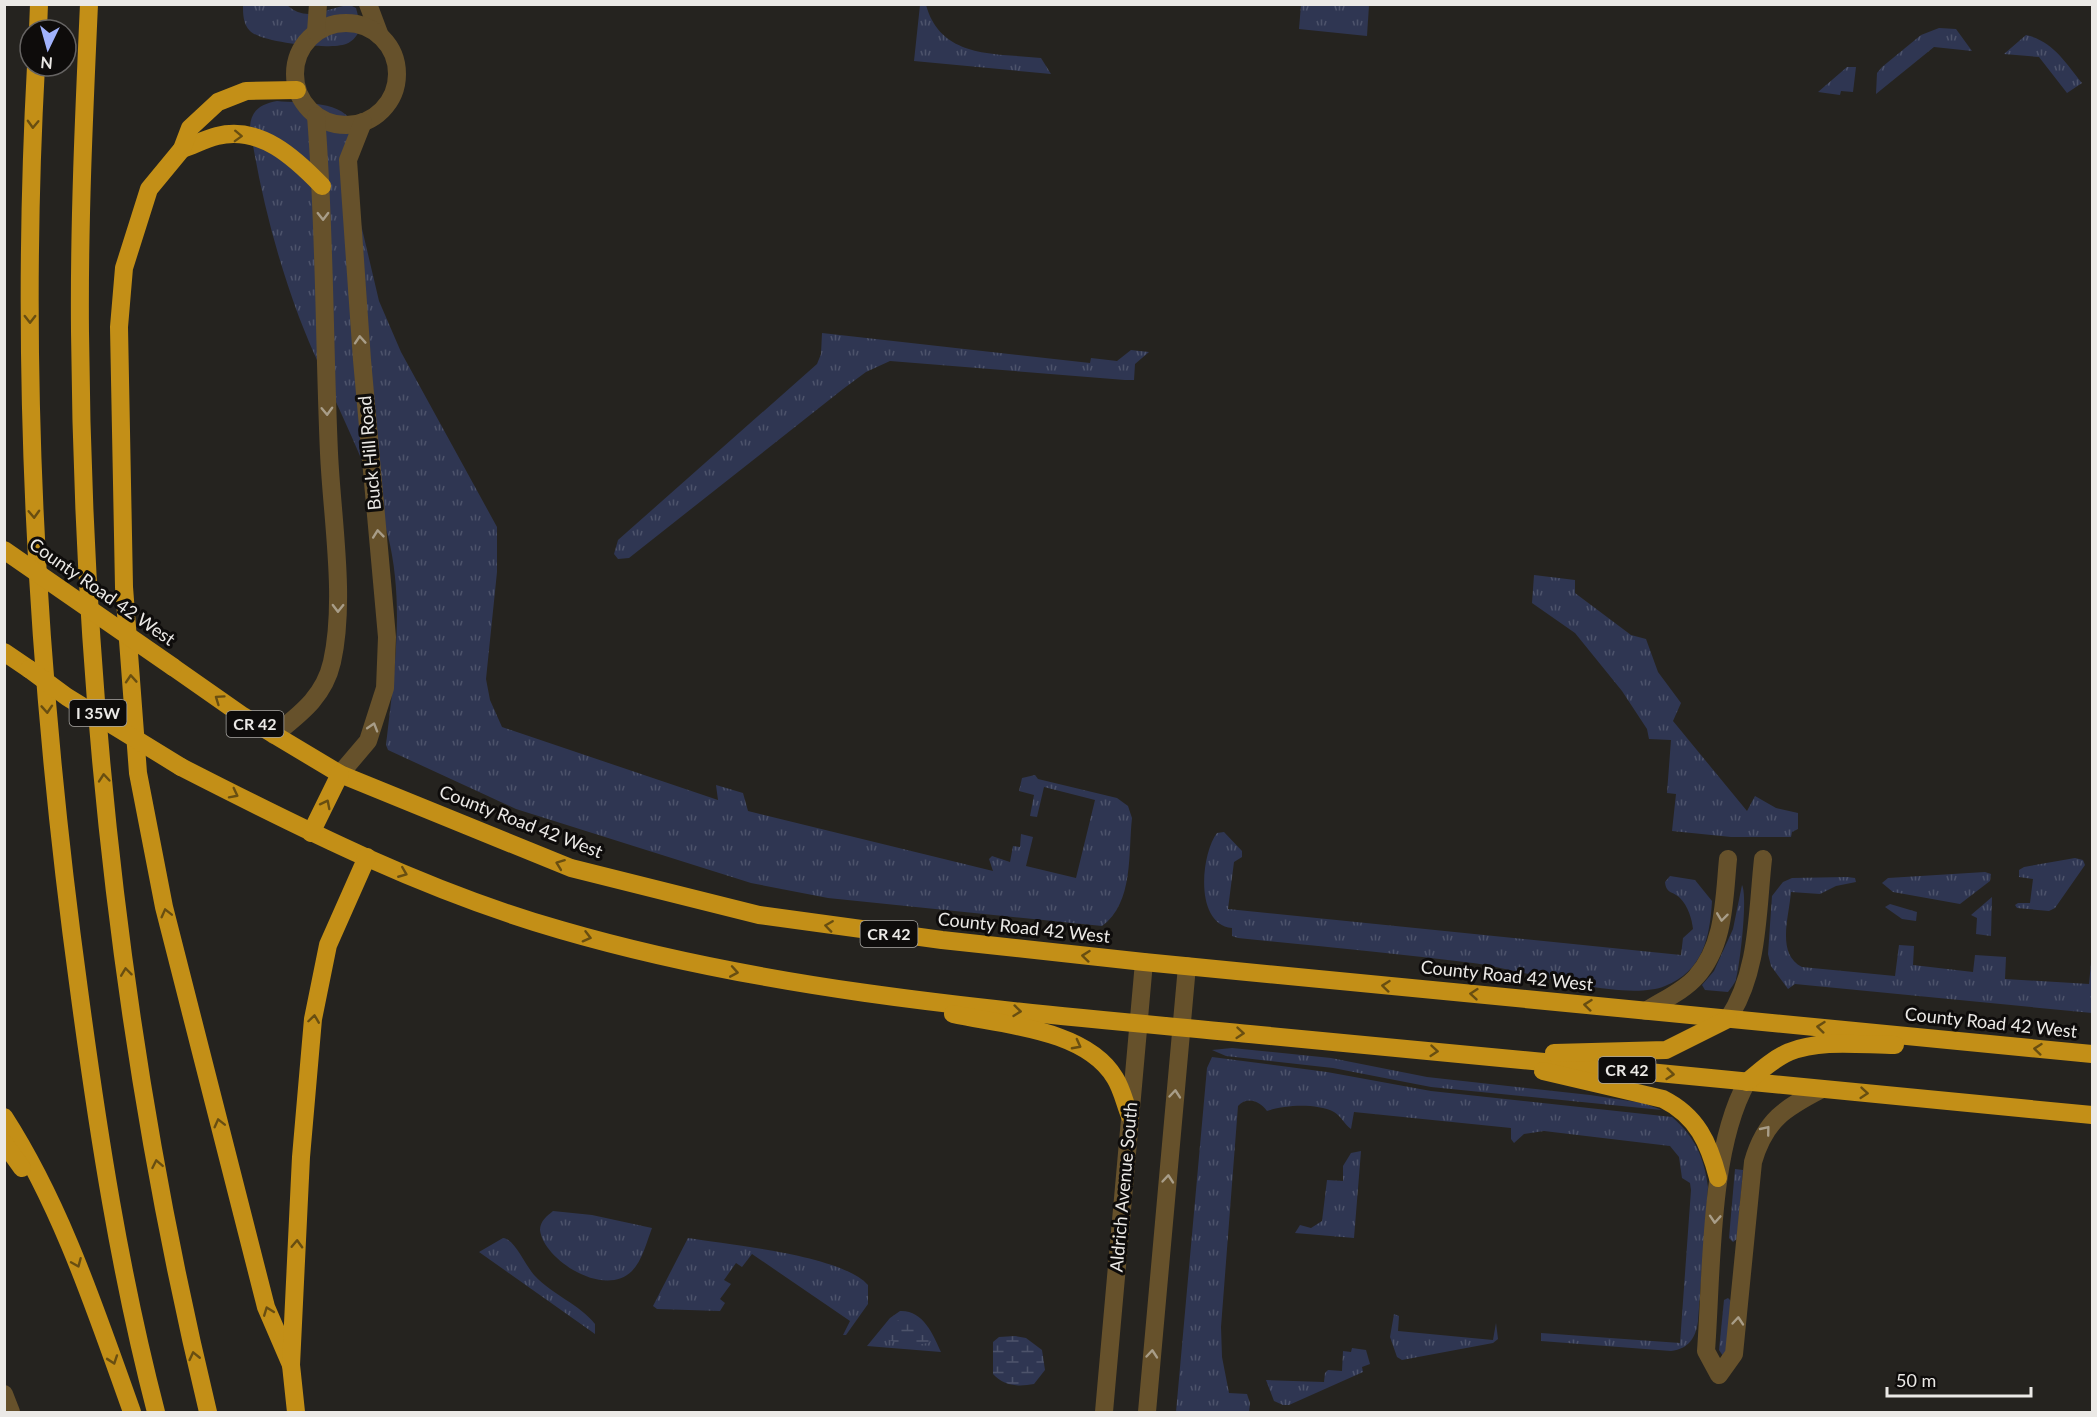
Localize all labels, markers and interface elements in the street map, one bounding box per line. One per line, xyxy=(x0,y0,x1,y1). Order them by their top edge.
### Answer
north arrow xyxy=(18,18,78,78)
text: N xyxy=(40,53,54,73)
one-way arrow xyxy=(27,120,39,129)
one-way arrow xyxy=(234,130,243,142)
one-way arrow xyxy=(316,212,329,221)
one-way arrow xyxy=(24,315,36,324)
one-way arrow xyxy=(354,335,367,344)
street label: Buck Hill Road xyxy=(353,395,385,511)
one-way arrow xyxy=(321,407,334,416)
one-way arrow xyxy=(27,510,40,519)
one-way arrow xyxy=(372,529,385,538)
street label: County Road 42 West xyxy=(25,533,180,650)
one-way arrow xyxy=(332,604,344,613)
one-way arrow xyxy=(125,675,138,684)
one-way arrow xyxy=(215,696,226,707)
road number: I 35W xyxy=(70,700,126,726)
one-way arrow xyxy=(40,704,53,713)
road number: CR 42 xyxy=(226,711,284,737)
one-way arrow xyxy=(366,722,378,733)
one-way arrow xyxy=(98,773,111,783)
street label: County Road 42 West xyxy=(437,780,607,863)
one-way arrow xyxy=(227,787,238,798)
one-way arrow xyxy=(318,799,330,810)
one-way arrow xyxy=(555,858,566,871)
one-way arrow xyxy=(397,866,408,878)
street label: County Road 42 West xyxy=(937,907,1112,947)
one-way arrow xyxy=(161,909,174,919)
one-way arrow xyxy=(1716,912,1728,921)
one-way arrow xyxy=(825,921,834,933)
road number: CR 42 xyxy=(860,921,918,947)
one-way arrow xyxy=(582,930,592,943)
one-way arrow xyxy=(1081,950,1090,963)
street label: County Road 42 West xyxy=(1420,955,1595,995)
one-way arrow xyxy=(729,965,739,978)
one-way arrow xyxy=(120,967,133,976)
one-way arrow xyxy=(1382,980,1391,993)
one-way arrow xyxy=(1469,988,1478,1001)
one-way arrow xyxy=(1583,999,1592,1012)
street label: County Road 42 West xyxy=(1904,1002,2079,1042)
one-way arrow xyxy=(1012,1004,1021,1017)
one-way arrow xyxy=(307,1014,319,1023)
one-way arrow xyxy=(1817,1021,1826,1034)
one-way arrow xyxy=(1235,1026,1244,1039)
one-way arrow xyxy=(1071,1037,1082,1049)
one-way arrow xyxy=(2034,1043,2043,1056)
one-way arrow xyxy=(1429,1044,1438,1057)
road number: CR 42 xyxy=(1598,1057,1656,1083)
one-way arrow xyxy=(1665,1067,1674,1080)
one-way arrow xyxy=(1859,1086,1868,1099)
one-way arrow xyxy=(1169,1089,1182,1098)
street label: Aldrich Avenue South xyxy=(1105,1101,1141,1273)
one-way arrow xyxy=(214,1118,227,1128)
one-way arrow xyxy=(1759,1126,1770,1137)
one-way arrow xyxy=(151,1160,164,1170)
one-way arrow xyxy=(1161,1175,1174,1184)
one-way arrow xyxy=(1709,1214,1722,1223)
one-way arrow xyxy=(291,1240,304,1249)
one-way arrow xyxy=(70,1257,82,1268)
one-way arrow xyxy=(263,1307,276,1317)
one-way arrow xyxy=(1731,1317,1744,1326)
one-way arrow xyxy=(1145,1350,1158,1359)
one-way arrow xyxy=(189,1351,202,1361)
one-way arrow xyxy=(106,1354,119,1365)
scale bar xyxy=(1887,1360,2031,1398)
text: 50 m xyxy=(1896,1369,1936,1391)

